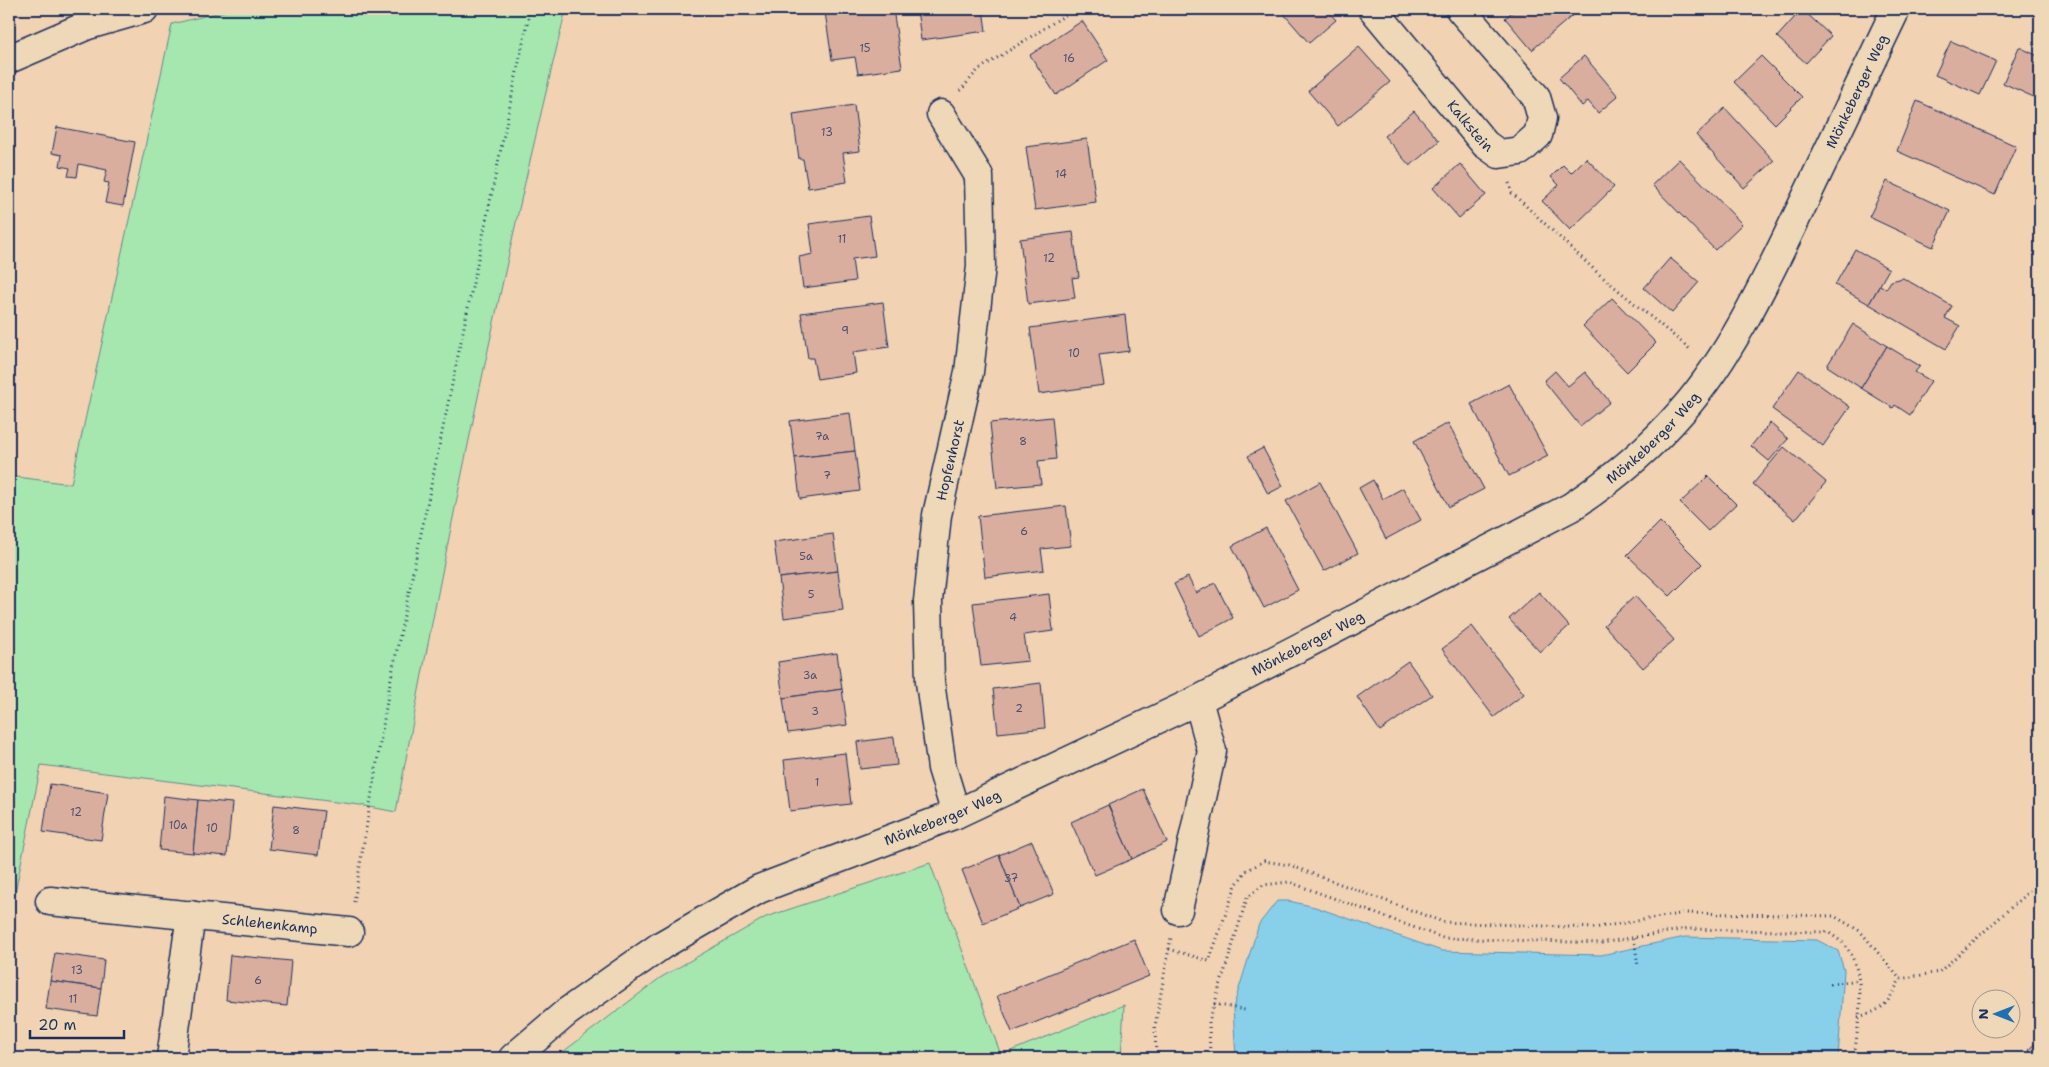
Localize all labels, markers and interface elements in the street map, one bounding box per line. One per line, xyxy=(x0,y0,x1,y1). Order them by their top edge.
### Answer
street label: Mönkeberger Weg xyxy=(1822,31,1892,151)
house number: 15 xyxy=(859,41,871,56)
house number: 16 xyxy=(1063,51,1075,66)
street label: Kalkstein xyxy=(1443,96,1497,156)
house number: 13 xyxy=(821,125,833,140)
house number: 14 xyxy=(1055,167,1067,182)
house number: 11 xyxy=(838,232,846,247)
house number: 12 xyxy=(1043,251,1055,266)
house number: 9 xyxy=(841,323,849,338)
house number: 10 xyxy=(1068,346,1080,361)
street label: Mönkeberger Weg xyxy=(1602,388,1703,488)
street label: Hopfenhorst xyxy=(932,418,968,502)
house number: 7a xyxy=(815,429,829,444)
house number: 8 xyxy=(1019,434,1027,449)
house number: 7 xyxy=(823,468,831,483)
house number: 6 xyxy=(1020,524,1028,539)
house number: 5a xyxy=(799,549,813,564)
house number: 5 xyxy=(808,587,815,602)
street label: Mönkeberger Weg xyxy=(1248,607,1367,680)
house number: 4 xyxy=(1009,610,1017,625)
house number: 3a xyxy=(803,668,817,683)
house number: 2 xyxy=(1015,701,1023,716)
house number: 3 xyxy=(811,704,819,719)
house number: 1 xyxy=(815,775,819,790)
street label: Mönkeberger Weg xyxy=(882,785,1003,850)
house number: 12 xyxy=(70,805,82,820)
house number: 10a xyxy=(169,818,187,833)
house number: 10 xyxy=(206,821,218,836)
house number: 8 xyxy=(292,823,300,838)
house number: 37 xyxy=(1004,871,1019,886)
street label: Schlehenkamp xyxy=(221,910,319,938)
house number: 13 xyxy=(71,963,83,978)
house number: 6 xyxy=(254,973,262,988)
north arrow xyxy=(1972,990,2022,1040)
house number: 11 xyxy=(69,992,77,1007)
scale bar xyxy=(30,1007,124,1039)
text: N xyxy=(1974,1008,1992,1020)
text: 20 m xyxy=(38,1015,77,1035)

